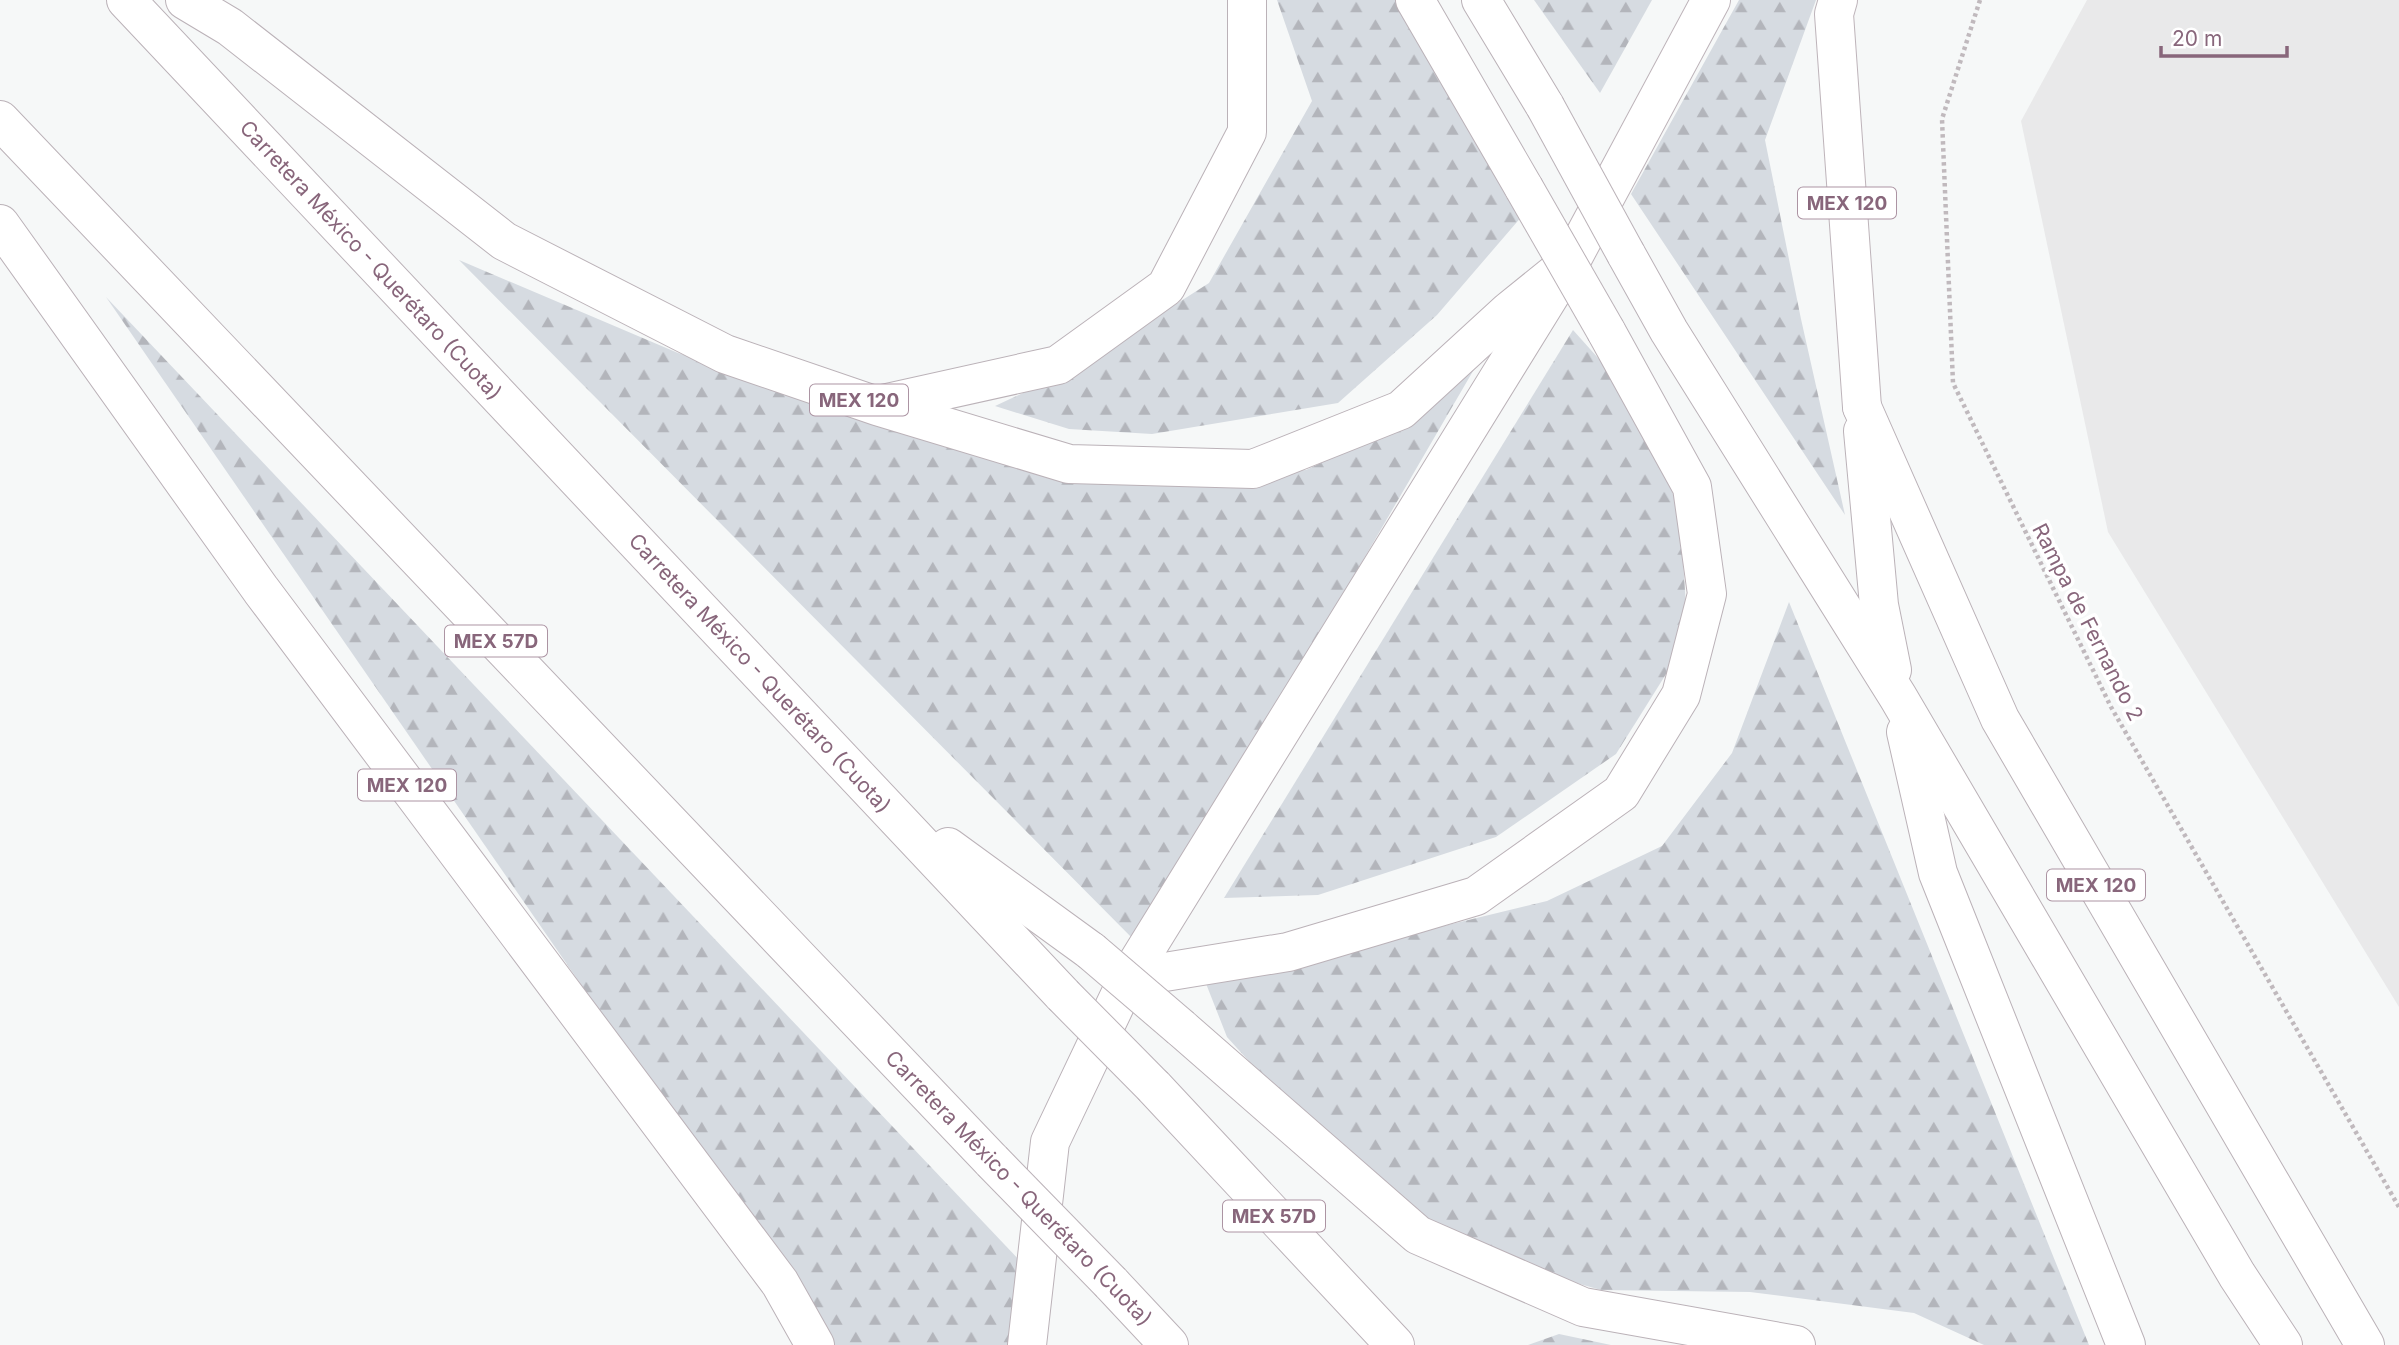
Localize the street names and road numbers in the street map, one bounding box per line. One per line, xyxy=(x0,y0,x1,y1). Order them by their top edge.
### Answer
street label: Carretera México - Querétaro (Cuota) xyxy=(235,115,507,405)
road number: MEX 120 xyxy=(1798,188,1896,218)
road number: MEX 120 xyxy=(810,384,908,416)
street label: Rampa de Fernando 2 xyxy=(2027,519,2149,725)
street label: Carretera México - Querétaro (Cuota) xyxy=(624,528,896,818)
road number: MEX 57D xyxy=(445,626,547,656)
road number: MEX 120 xyxy=(358,770,456,800)
road number: MEX 120 xyxy=(2047,870,2145,900)
street label: Carretera México - Querétaro (Cuota) xyxy=(881,1045,1157,1331)
road number: MEX 57D xyxy=(1223,1200,1325,1232)

